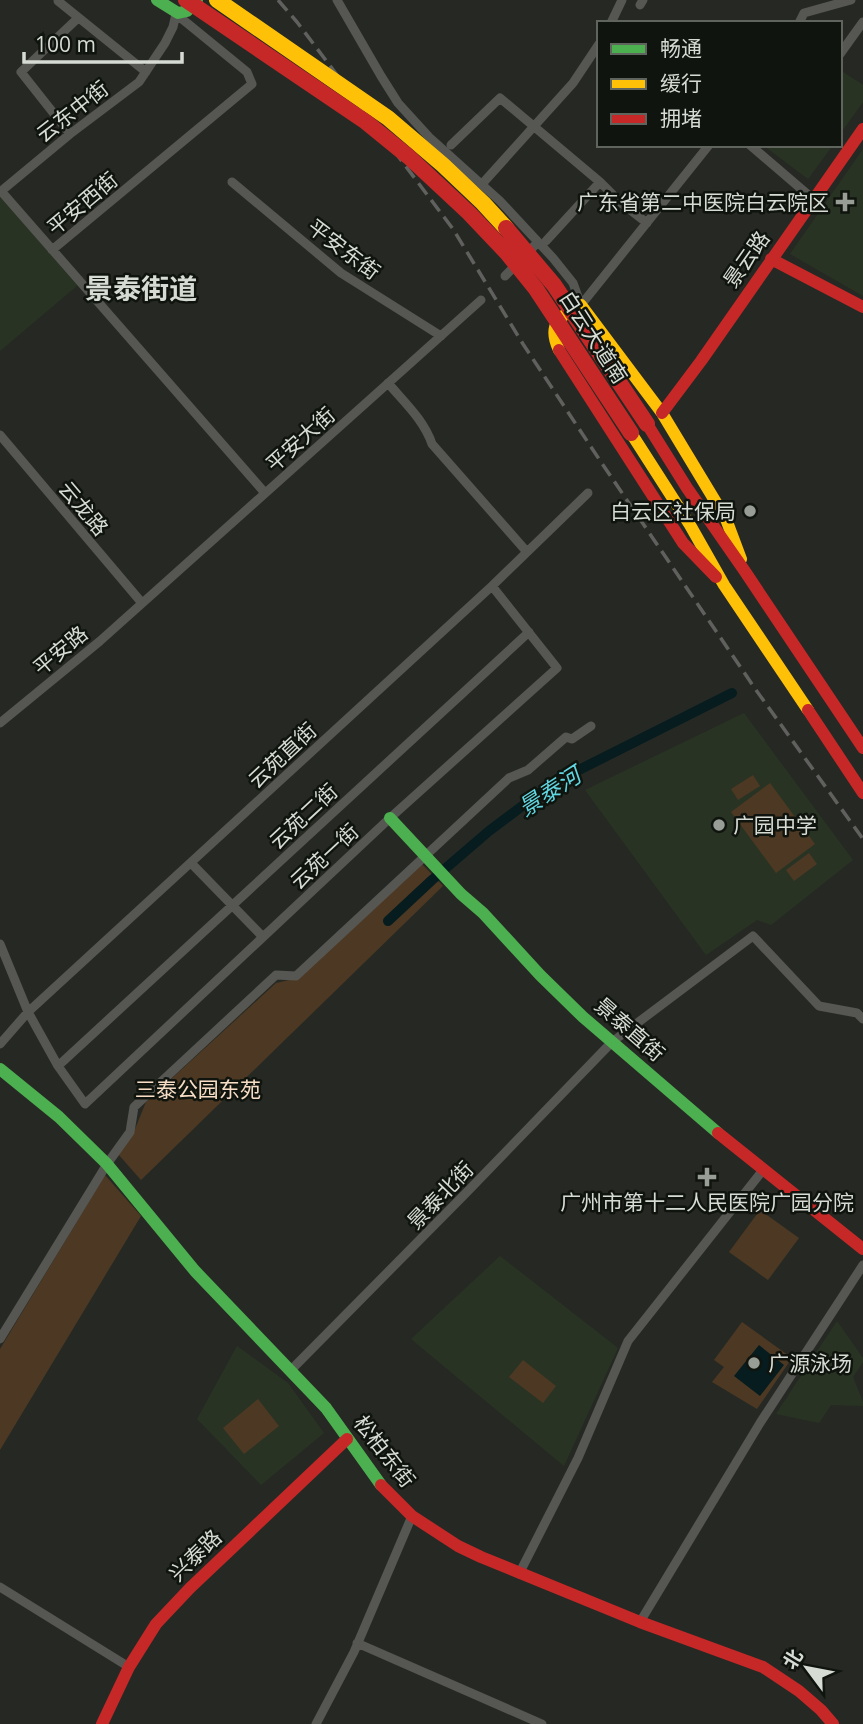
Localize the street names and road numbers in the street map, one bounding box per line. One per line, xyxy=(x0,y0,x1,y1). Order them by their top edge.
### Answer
street label: 云东中街 xyxy=(30,74,114,148)
street label: 平安西街 xyxy=(41,165,123,241)
street label: 平安东街 xyxy=(302,213,386,285)
street label: 景云路 xyxy=(716,225,776,293)
street label: 白云大道南 xyxy=(554,285,634,389)
street label: 平安大街 xyxy=(259,400,341,478)
street label: 云龙路 xyxy=(53,475,115,541)
street label: 平安路 xyxy=(27,619,93,681)
street label: 云苑直街 xyxy=(242,716,322,794)
street label: 云苑二街 xyxy=(263,777,343,855)
street label: 云苑一街 xyxy=(284,817,364,895)
street label: 景泰直街 xyxy=(589,991,671,1067)
street label: 景泰北街 xyxy=(401,1155,479,1235)
street label: 松柏东街 xyxy=(348,1409,422,1493)
street label: 兴泰路 xyxy=(163,1523,227,1587)

